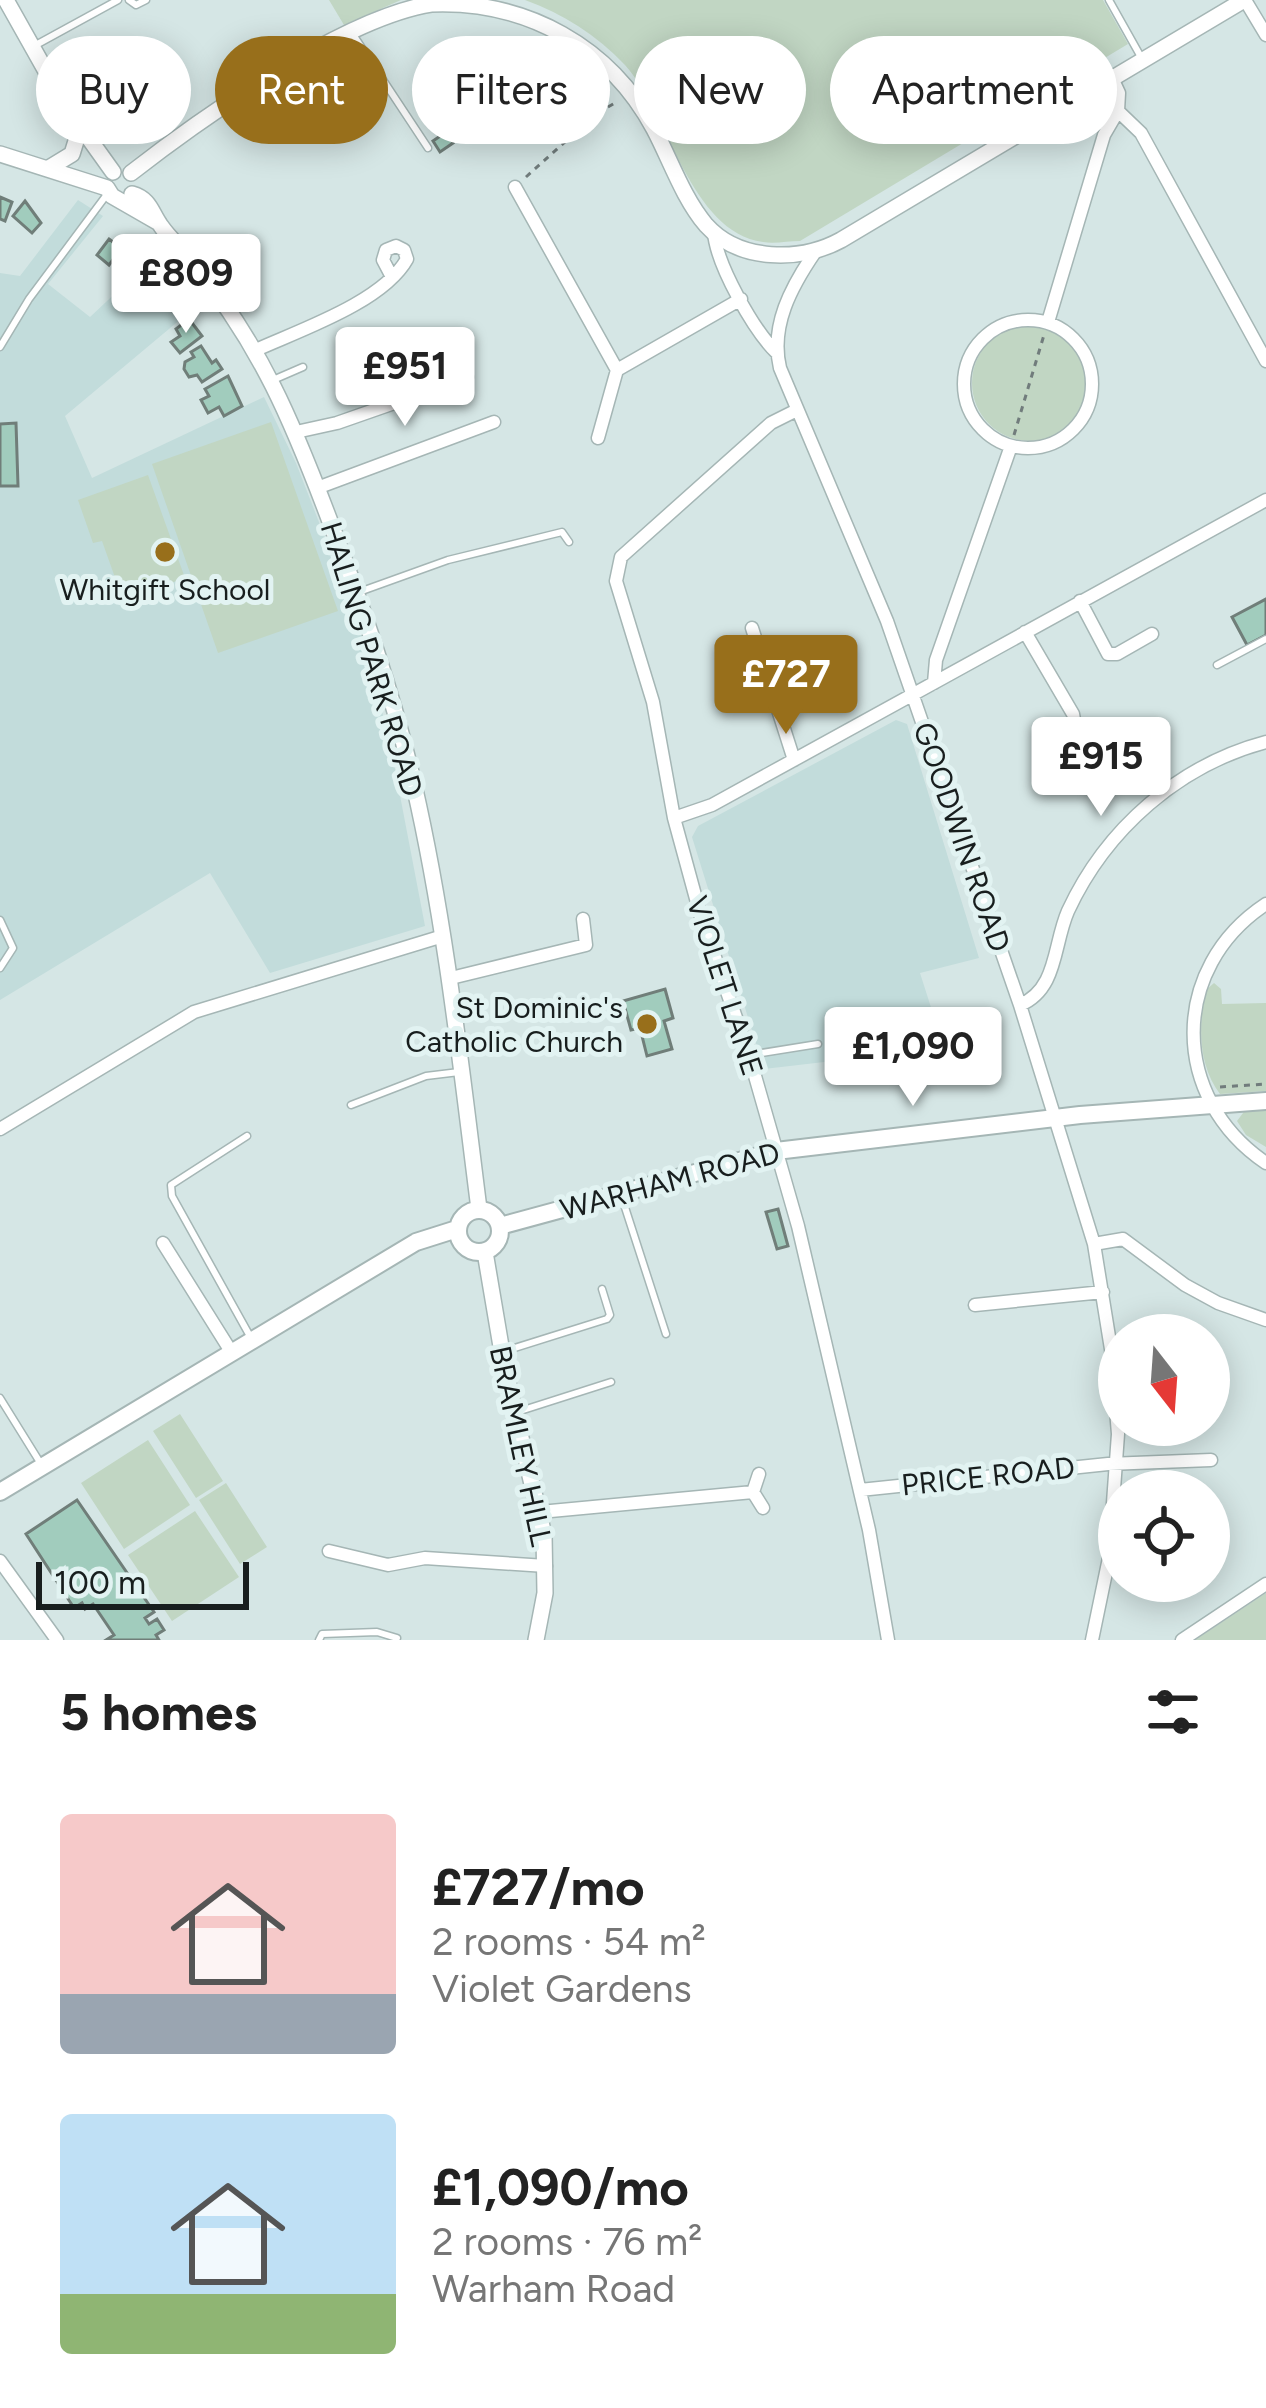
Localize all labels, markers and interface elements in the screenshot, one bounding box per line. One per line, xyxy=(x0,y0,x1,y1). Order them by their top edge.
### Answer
chip: Buy xyxy=(36,36,191,144)
chip: Rent xyxy=(215,36,388,144)
chip: Filters xyxy=(412,36,610,144)
chip: New xyxy=(634,36,806,144)
chip: Apartment xyxy=(830,36,1117,144)
pin: £809 xyxy=(115,234,257,336)
text: £809 xyxy=(139,249,233,296)
pin: £951 xyxy=(334,327,476,429)
text: £951 xyxy=(363,342,447,389)
street label: HALING PARK ROAD xyxy=(313,517,431,801)
marker: Whitgift School xyxy=(152,539,178,565)
place label: Whitgift School xyxy=(60,571,270,608)
pin: £727 xyxy=(715,635,857,737)
text: £727 xyxy=(741,650,831,697)
street label: GOODWIN ROAD xyxy=(905,717,1019,957)
pin: £915 xyxy=(1030,717,1172,819)
text: £915 xyxy=(1059,732,1143,779)
street label: VIOLET LANE xyxy=(679,892,771,1080)
place label: St Dominic's Catholic Church xyxy=(405,989,623,1060)
pin: £1,090 xyxy=(815,1007,1011,1109)
marker: St Dominic's Catholic Church xyxy=(634,1011,660,1037)
text: £1,090 xyxy=(852,1022,974,1069)
street label: WARHAM ROAD xyxy=(556,1134,784,1228)
north arrow xyxy=(1098,1314,1230,1446)
map controls xyxy=(1098,1314,1230,1602)
street label: BRAMLEY HILL xyxy=(482,1343,560,1550)
street label: PRICE ROAD xyxy=(899,1449,1077,1503)
button: locate xyxy=(1098,1470,1230,1602)
scale bar xyxy=(36,1556,249,1609)
text: 100 m xyxy=(54,1563,146,1602)
icon: filters xyxy=(1140,1679,1206,1745)
text: 5 homes xyxy=(60,1682,257,1743)
text: £727/mo xyxy=(432,1857,645,1918)
icon: home xyxy=(156,1862,300,2006)
text: 2 rooms · 54 m² xyxy=(432,1918,706,1965)
text: Violet Gardens xyxy=(432,1965,692,2012)
text: £1,090/mo xyxy=(432,2157,689,2218)
icon: home xyxy=(156,2162,300,2306)
text: 2 rooms · 76 m² xyxy=(432,2218,702,2265)
text: Warham Road xyxy=(432,2265,675,2312)

